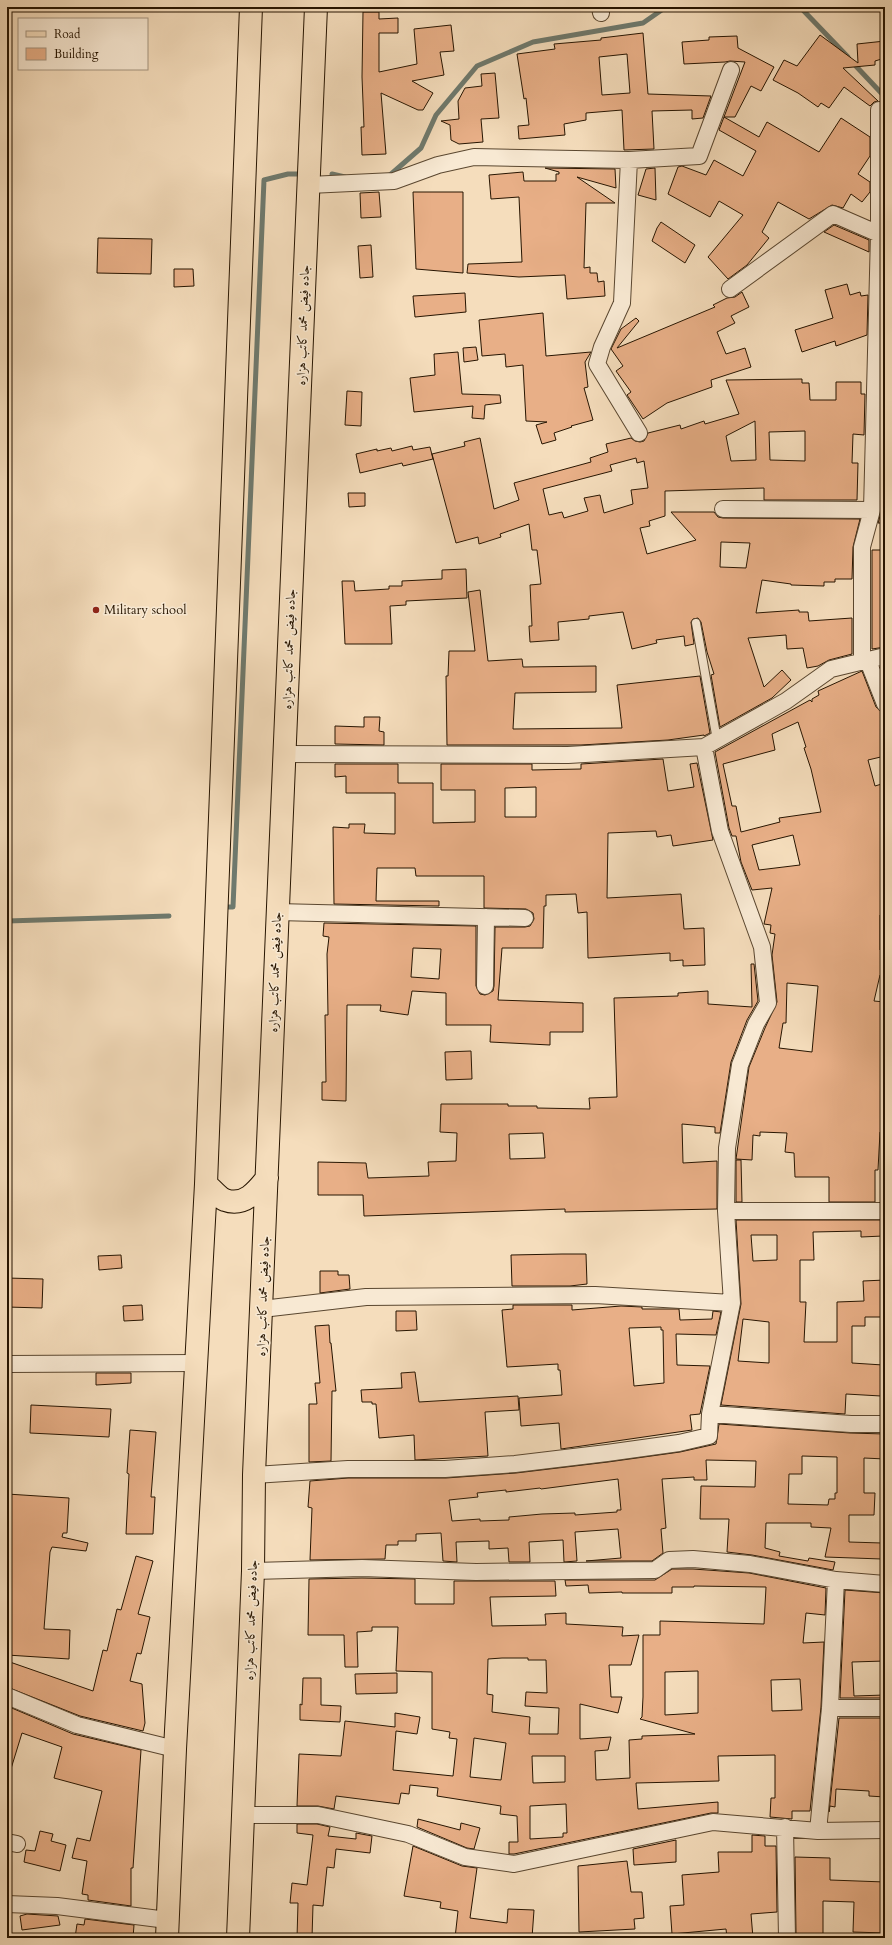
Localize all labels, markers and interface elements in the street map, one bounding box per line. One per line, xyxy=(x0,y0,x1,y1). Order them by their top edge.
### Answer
legend xyxy=(18,18,148,70)
text: Road xyxy=(54,26,81,42)
text: Building xyxy=(54,46,99,62)
street label: جاده فیض محمد کاتب هزاره xyxy=(292,264,314,386)
street label: جاده فیض محمد کاتب هزاره xyxy=(278,588,300,710)
place label: Military school xyxy=(104,601,187,619)
marker: Military school xyxy=(91,605,101,615)
street label: جاده فیض محمد کاتب هزاره xyxy=(264,911,286,1033)
street label: جاده فیض محمد کاتب هزاره xyxy=(252,1235,274,1357)
street label: جاده فیض محمد کاتب هزاره xyxy=(240,1559,262,1681)

